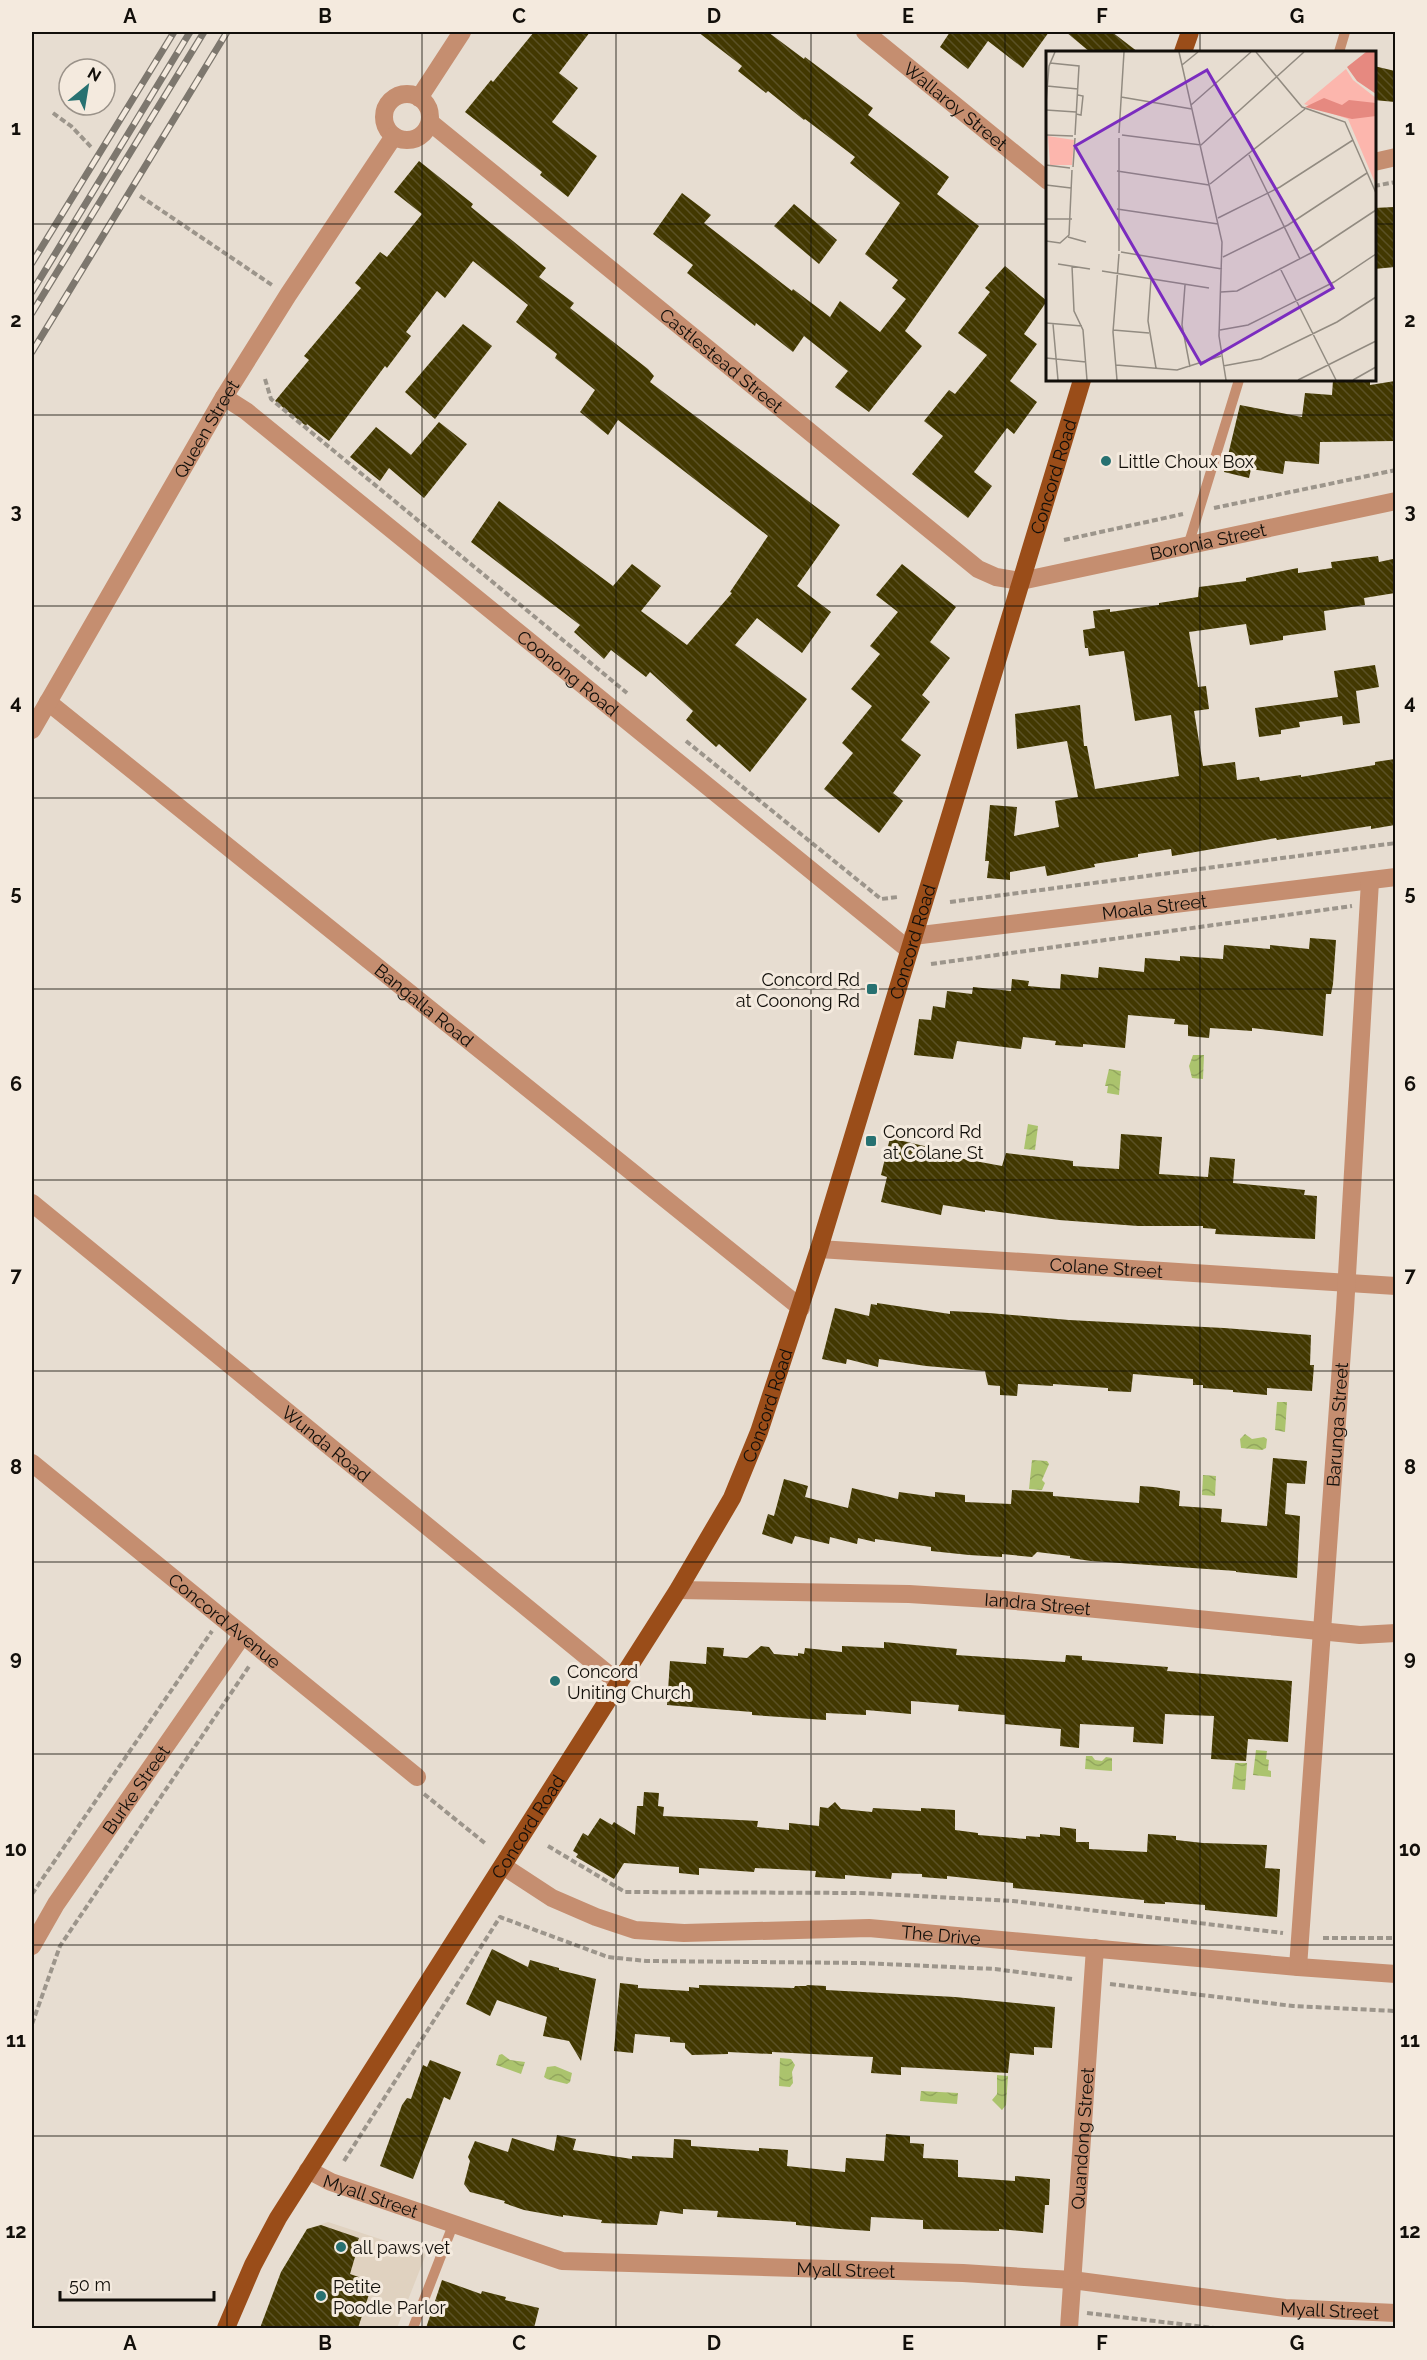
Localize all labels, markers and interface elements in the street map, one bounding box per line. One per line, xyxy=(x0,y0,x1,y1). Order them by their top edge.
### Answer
text: A xyxy=(123,4,137,28)
text: B xyxy=(318,4,332,28)
text: C xyxy=(512,4,526,28)
text: D xyxy=(707,4,721,28)
text: E xyxy=(902,4,914,28)
text: F xyxy=(1096,4,1108,28)
text: G xyxy=(1290,4,1304,28)
inset map xyxy=(1046,51,1376,381)
north arrow xyxy=(57,57,117,117)
street label: Wallaroy Street xyxy=(900,57,1012,154)
text: N xyxy=(84,63,104,86)
text: 1 xyxy=(11,116,21,140)
text: 1 xyxy=(1405,116,1415,140)
street label: Castlestead Street xyxy=(656,303,788,416)
text: 2 xyxy=(10,308,22,332)
text: 2 xyxy=(1404,308,1416,332)
street label: Queen Street xyxy=(169,375,243,482)
street label: Concord Road xyxy=(1025,416,1080,537)
place label: Little Choux Box xyxy=(1118,451,1254,472)
marker: Little Choux Box xyxy=(1099,454,1113,468)
text: 3 xyxy=(10,499,22,523)
text: 3 xyxy=(1404,499,1416,523)
street label: Boronia Street xyxy=(1148,519,1268,564)
street label: Coonong Road xyxy=(513,625,623,720)
text: 4 xyxy=(10,690,22,714)
text: 4 xyxy=(1404,690,1416,714)
text: 5 xyxy=(10,881,22,905)
text: 5 xyxy=(1404,881,1416,905)
street label: Concord Road xyxy=(885,882,939,1002)
street label: Moala Street xyxy=(1101,890,1208,923)
street label: Bangalla Road xyxy=(371,959,478,1051)
place label: Concord Rd at Coonong Rd xyxy=(736,969,860,1011)
marker: Concord Rd at Coonong Rd xyxy=(865,982,879,996)
text: 6 xyxy=(10,1072,22,1096)
text: 6 xyxy=(1404,1072,1416,1096)
place label: Concord Rd at Colane St xyxy=(883,1121,984,1163)
marker: Concord Rd at Colane St xyxy=(864,1134,878,1148)
street label: Colane Street xyxy=(1049,1253,1164,1282)
text: 7 xyxy=(10,1263,22,1287)
text: 7 xyxy=(1404,1263,1416,1287)
street label: Concord Road xyxy=(737,1346,796,1466)
street label: Barunga Street xyxy=(1322,1361,1352,1487)
street label: Wunda Road xyxy=(278,1401,375,1486)
text: 8 xyxy=(10,1455,22,1479)
text: 8 xyxy=(1404,1455,1416,1479)
street label: Concord Avenue xyxy=(165,1568,286,1673)
street label: Iandra Street xyxy=(984,1588,1092,1619)
text: 9 xyxy=(10,1646,22,1670)
text: 9 xyxy=(1404,1646,1416,1670)
place label: Concord Uniting Church xyxy=(567,1661,691,1703)
marker: Concord Uniting Church xyxy=(548,1674,562,1688)
street label: Burke Street xyxy=(98,1741,174,1838)
street label: Concord Road xyxy=(487,1771,568,1882)
text: 10 xyxy=(5,1837,27,1861)
text: 10 xyxy=(1399,1837,1421,1861)
street label: The Drive xyxy=(900,1920,982,1949)
text: 11 xyxy=(6,2028,26,2052)
text: 11 xyxy=(1400,2028,1420,2052)
street label: Quandong Street xyxy=(1067,2067,1097,2210)
street label: Myall Street xyxy=(321,2170,421,2222)
text: 12 xyxy=(5,2219,27,2243)
text: 12 xyxy=(1399,2219,1421,2243)
place label: all paws vet xyxy=(353,2237,450,2258)
marker: all paws vet xyxy=(334,2240,348,2254)
street label: Myall Street xyxy=(796,2258,896,2281)
scale bar xyxy=(60,2264,214,2302)
text: 50 m xyxy=(69,2274,111,2295)
place label: Petite Poodle Parlor xyxy=(333,2276,447,2318)
marker: Petite Poodle Parlor xyxy=(314,2289,328,2303)
street label: Myall Street xyxy=(1280,2297,1380,2323)
text: A xyxy=(123,2331,137,2355)
text: B xyxy=(318,2331,332,2355)
text: C xyxy=(512,2331,526,2355)
text: D xyxy=(707,2331,721,2355)
text: E xyxy=(902,2331,914,2355)
text: F xyxy=(1096,2331,1108,2355)
text: G xyxy=(1290,2331,1304,2355)

